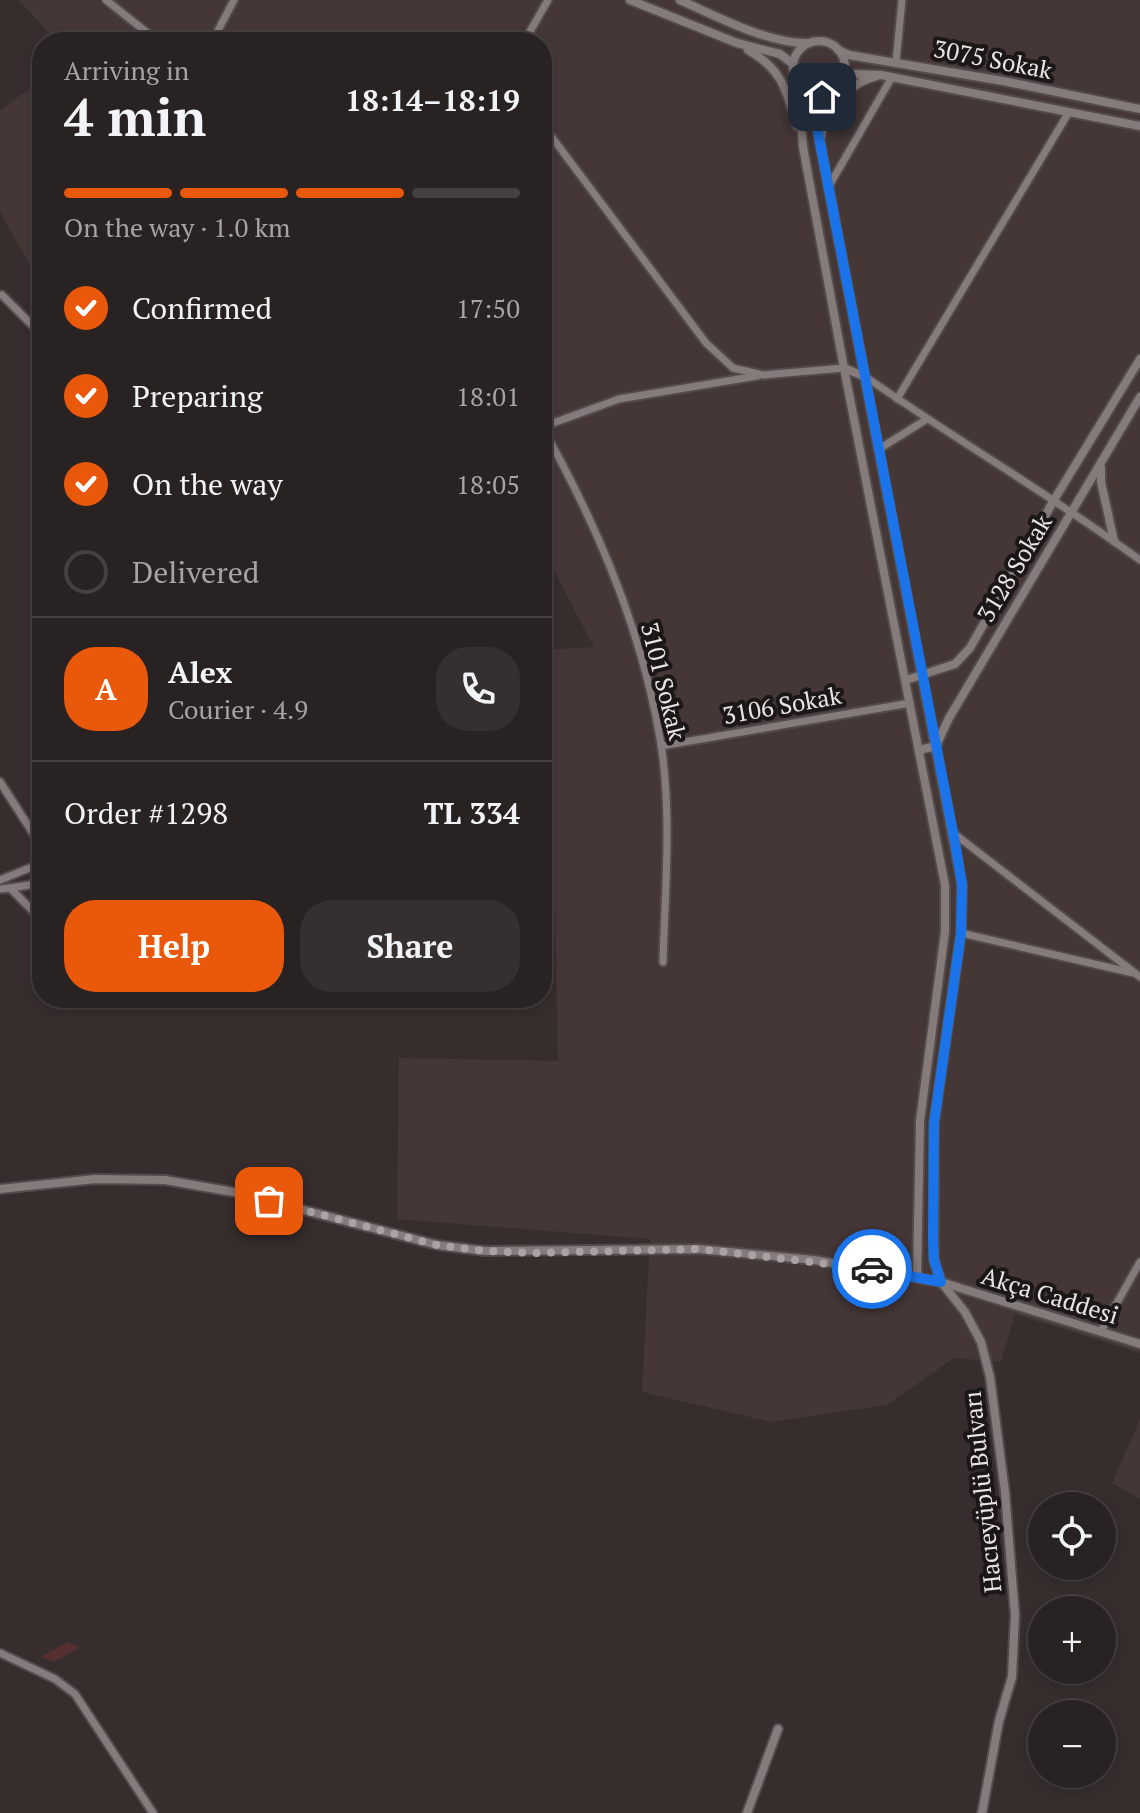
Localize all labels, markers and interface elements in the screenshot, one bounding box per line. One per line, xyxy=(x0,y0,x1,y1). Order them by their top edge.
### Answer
street label: 3075 Sokak xyxy=(931,32,1056,86)
text: Arriving in xyxy=(64,53,189,87)
pin xyxy=(788,63,856,131)
icon: home xyxy=(800,75,844,119)
text: 18:14–18:19 xyxy=(345,80,520,120)
text: 4 min xyxy=(64,82,206,151)
text: On the way · 1.0 km xyxy=(64,210,291,244)
icon: check xyxy=(64,286,108,330)
text: Confirmed xyxy=(132,288,272,328)
text: 17:50 xyxy=(456,291,520,325)
icon: check xyxy=(64,374,108,418)
text: Preparing xyxy=(132,376,263,416)
text: 18:01 xyxy=(456,379,520,413)
icon: check xyxy=(64,462,108,506)
text: On the way xyxy=(132,464,283,504)
text: 18:05 xyxy=(456,467,520,501)
street label: 3128 Sokak xyxy=(969,508,1059,628)
text: Delivered xyxy=(132,552,259,592)
street label: 3101 Sokak xyxy=(634,619,694,744)
button: phone xyxy=(436,647,520,731)
text: Alex xyxy=(168,652,232,692)
text: A xyxy=(95,669,117,709)
street label: 3106 Sokak xyxy=(720,679,844,731)
text: Courier · 4.9 xyxy=(168,692,308,726)
text: Order #1298 xyxy=(64,793,228,833)
text: TL 334 xyxy=(424,793,520,833)
button: Help xyxy=(64,900,284,992)
button: Share xyxy=(300,900,520,992)
pin xyxy=(235,1167,303,1235)
icon: bag xyxy=(247,1179,291,1223)
courier xyxy=(832,1229,912,1309)
icon: car xyxy=(850,1247,894,1291)
street label: Akça Caddesi xyxy=(978,1259,1122,1331)
street label: Hacıeyüplü Bulvarı xyxy=(956,1390,1008,1594)
map controls xyxy=(1028,1492,1116,1788)
button: locate xyxy=(1028,1492,1116,1580)
button: + xyxy=(1028,1596,1116,1684)
button: − xyxy=(1028,1700,1116,1788)

